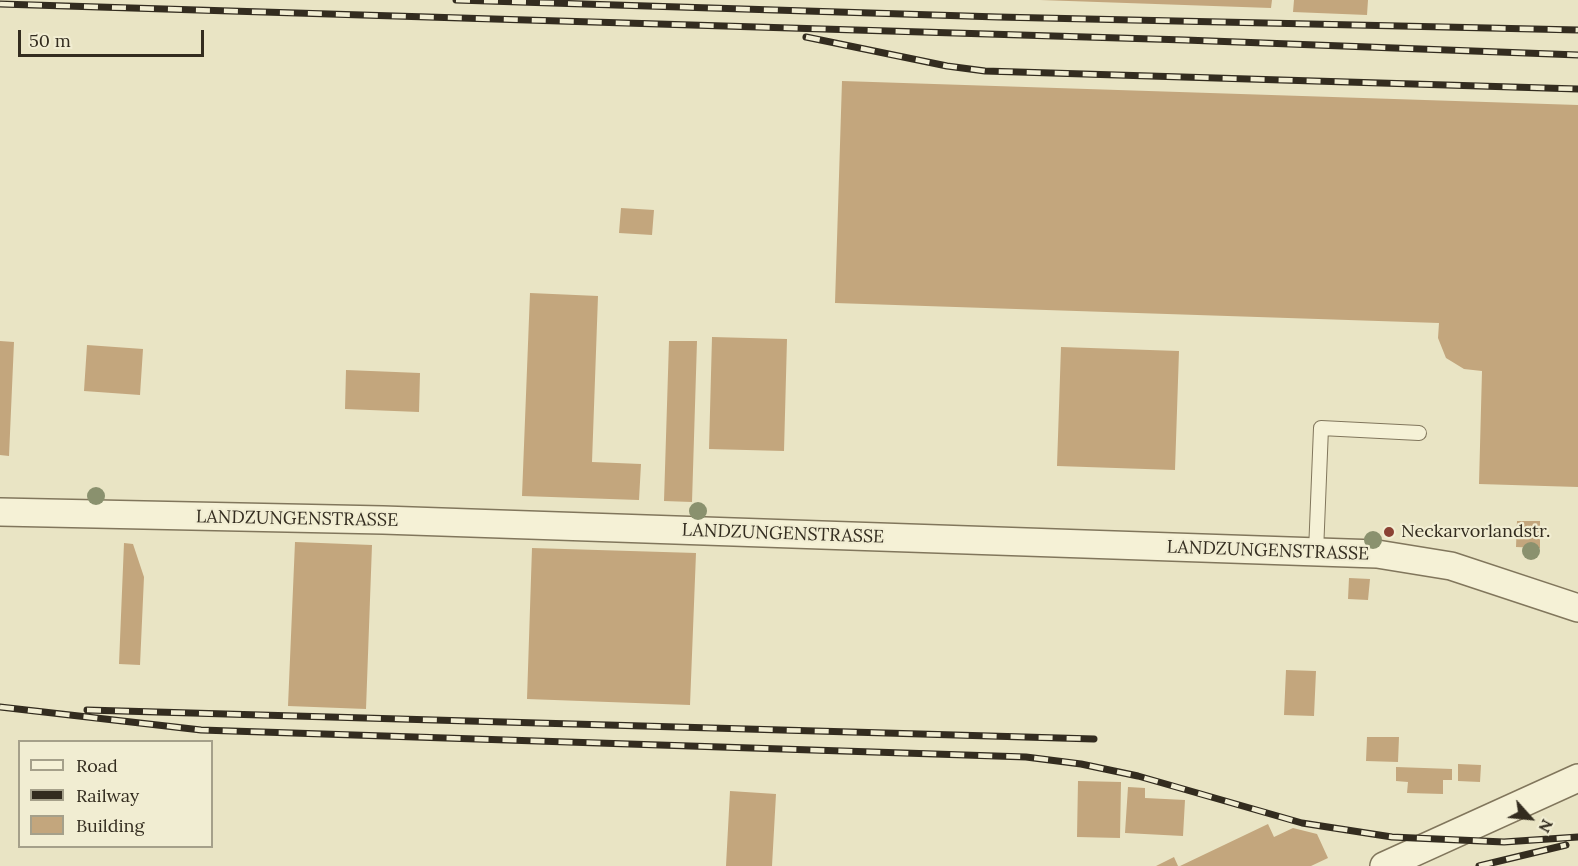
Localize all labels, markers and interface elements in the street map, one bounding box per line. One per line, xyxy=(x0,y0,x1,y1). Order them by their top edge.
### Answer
scale bar xyxy=(21,18,207,56)
text: 50 m xyxy=(29,29,71,52)
street label: LANDZUNGENSTRASSE xyxy=(196,506,398,532)
street label: LANDZUNGENSTRASSE xyxy=(681,520,885,548)
place label: Neckarvorlandstr. xyxy=(1401,521,1551,543)
marker: Neckarvorlandstr. xyxy=(1382,525,1396,539)
street label: LANDZUNGENSTRASSE xyxy=(1166,537,1370,565)
legend xyxy=(18,740,213,848)
text: Road xyxy=(76,754,118,777)
text: Railway xyxy=(76,784,139,807)
north arrow xyxy=(1500,788,1560,848)
text: Building xyxy=(76,814,144,837)
text: N xyxy=(1534,816,1558,836)

